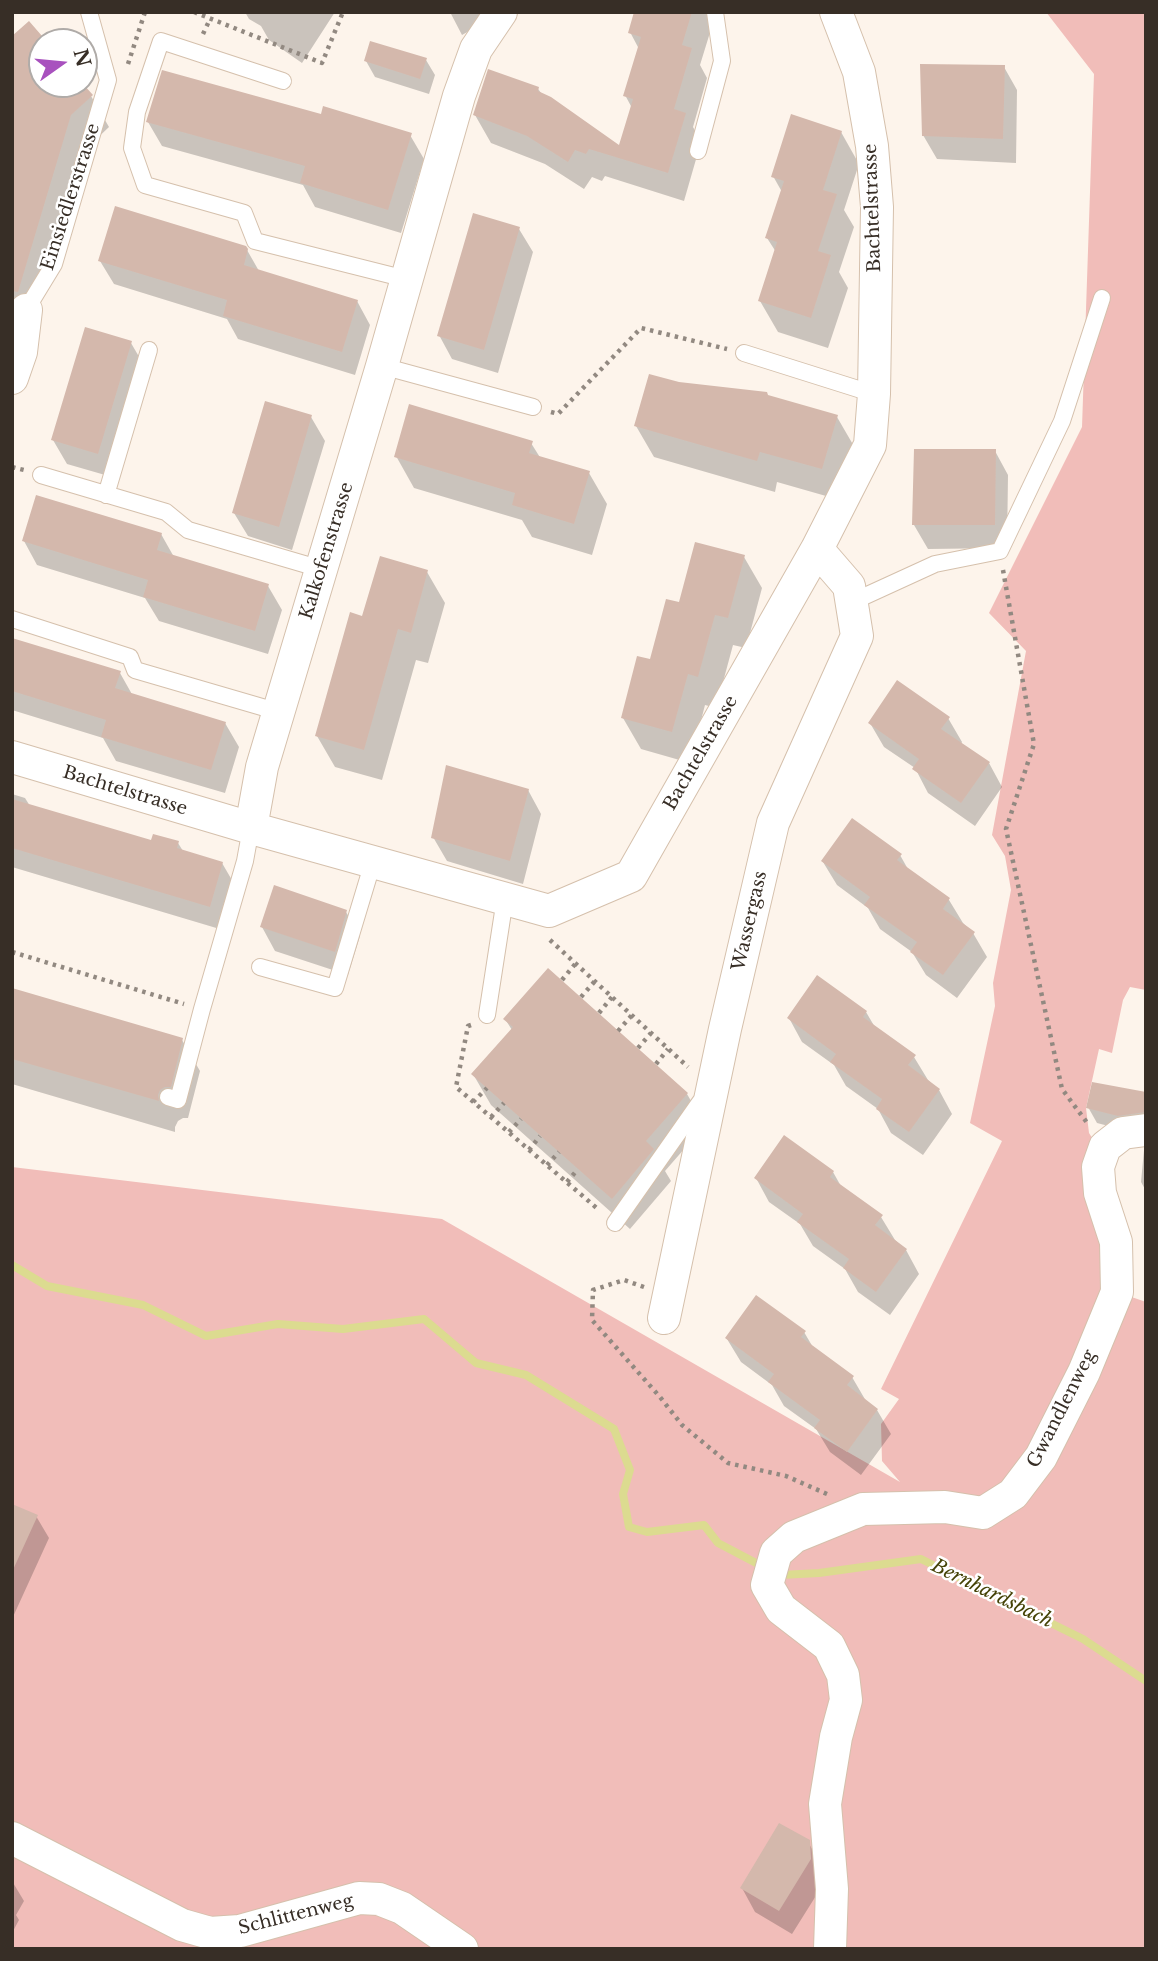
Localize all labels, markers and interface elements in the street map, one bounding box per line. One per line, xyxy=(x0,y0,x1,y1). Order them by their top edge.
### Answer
north arrow xyxy=(28,28,98,98)
text: N xyxy=(68,46,95,70)
street label: Einsiedlerstrasse xyxy=(37,121,105,273)
street label: Bachtelstrasse xyxy=(860,143,886,273)
street label: Kalkofenstrasse xyxy=(296,480,358,622)
street label: Bachtelstrasse xyxy=(659,692,743,814)
street label: Bachtelstrasse xyxy=(60,762,190,820)
street label: Wassergass xyxy=(728,869,772,973)
street label: Gwandlenweg xyxy=(1023,1346,1101,1472)
water label: Bernhardsbach xyxy=(928,1555,1056,1633)
street label: Schlittenweg xyxy=(236,1890,356,1940)

